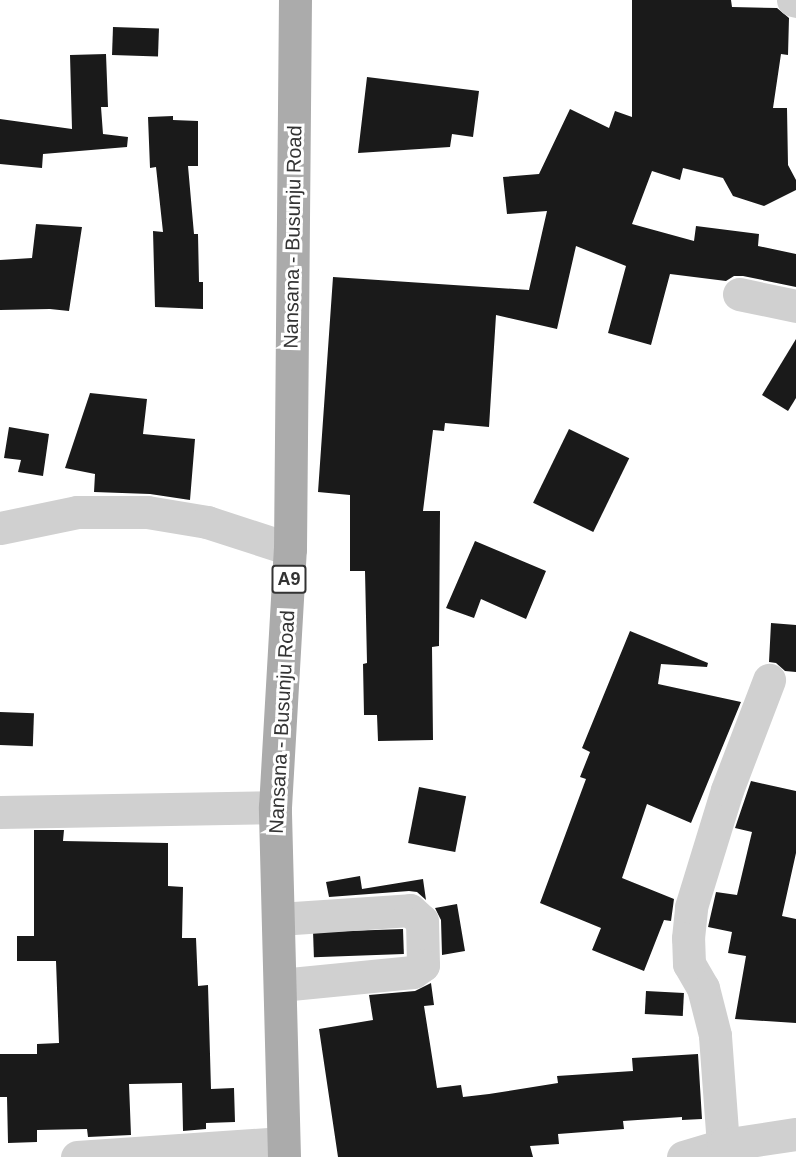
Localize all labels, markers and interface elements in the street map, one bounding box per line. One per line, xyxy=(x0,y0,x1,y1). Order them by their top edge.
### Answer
street label: Nansana - Busunju Road xyxy=(279,125,307,349)
road number: A9 xyxy=(271,564,307,594)
street label: Nansana - Busunju Road xyxy=(264,610,300,834)

